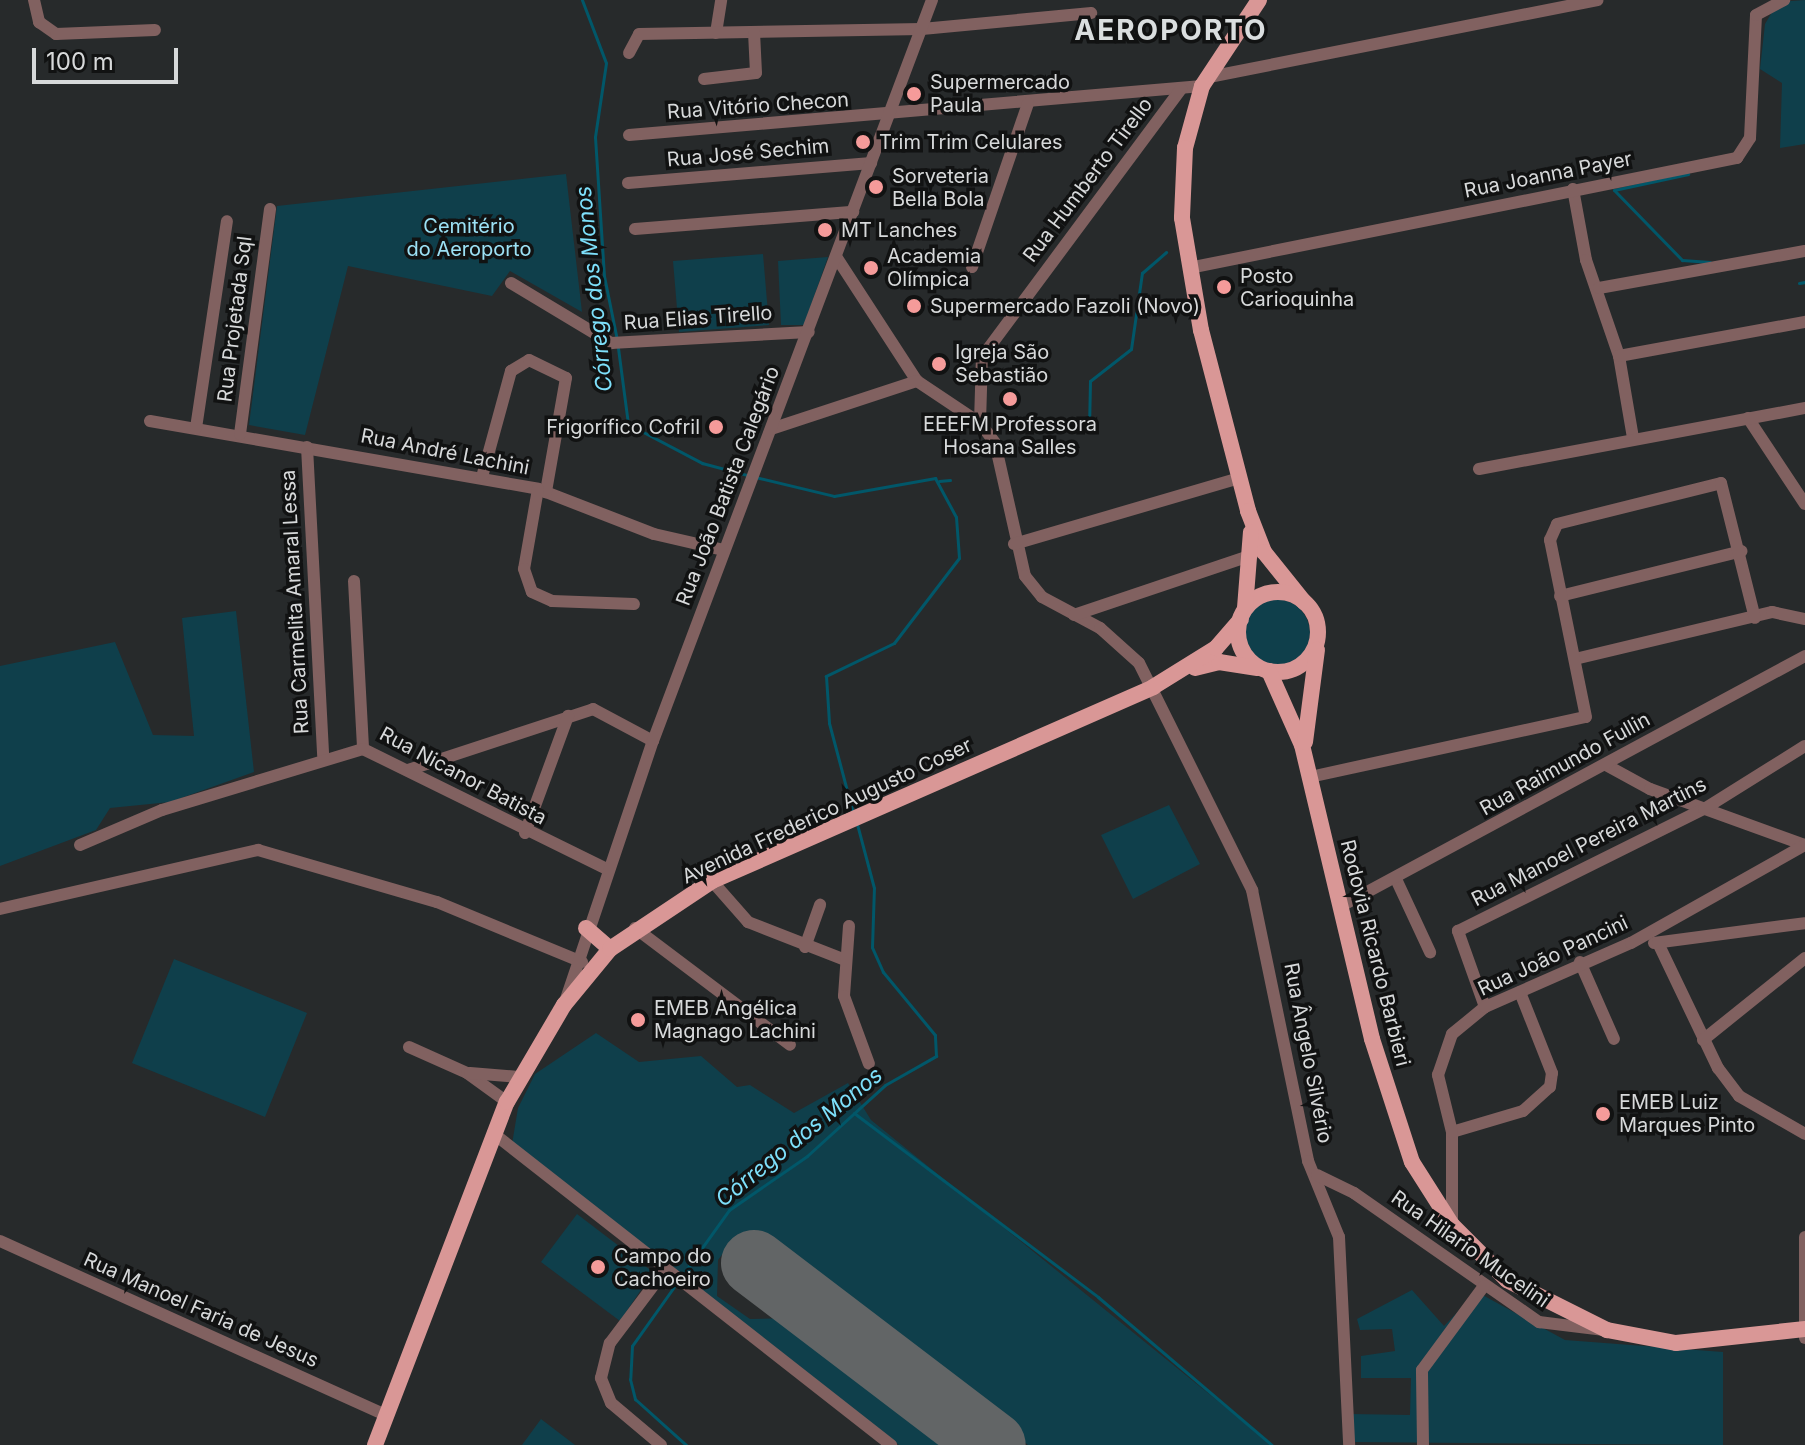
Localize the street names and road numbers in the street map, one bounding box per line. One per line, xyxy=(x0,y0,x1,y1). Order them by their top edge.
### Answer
street label: Rua Vitório Checon xyxy=(666,88,850,124)
street label: Rua Humberto Tirello xyxy=(1018,93,1158,267)
street label: Rua José Sechim xyxy=(666,134,830,172)
street label: Rua Joanna Payer xyxy=(1462,147,1634,203)
street label: Rua Projetada Sql xyxy=(213,235,257,403)
street label: Rua Elias Tirello xyxy=(623,301,773,335)
street label: Rua João Batista Calegário xyxy=(671,363,785,609)
street label: Rua André Lachini xyxy=(359,424,531,480)
street label: Rua Carmelita Amaral Lessa xyxy=(276,469,314,735)
street label: Rua Raimundo Fullin xyxy=(1476,707,1654,821)
street label: Rua Nicanor Batista xyxy=(376,722,550,830)
street label: Avenida Frederico Augusto Coser xyxy=(678,733,976,889)
street label: Rua Manoel Pereira Martins xyxy=(1468,772,1710,912)
street label: Rodovia Ricardo Barbieri xyxy=(1335,837,1415,1069)
street label: Rua João Pancini xyxy=(1474,911,1632,1001)
street label: Rua Ângelo Silvério xyxy=(1279,961,1337,1145)
street label: Rua Hilario Mucelini xyxy=(1387,1186,1553,1312)
street label: Rua Manoel Faria de Jesus xyxy=(80,1247,322,1373)

